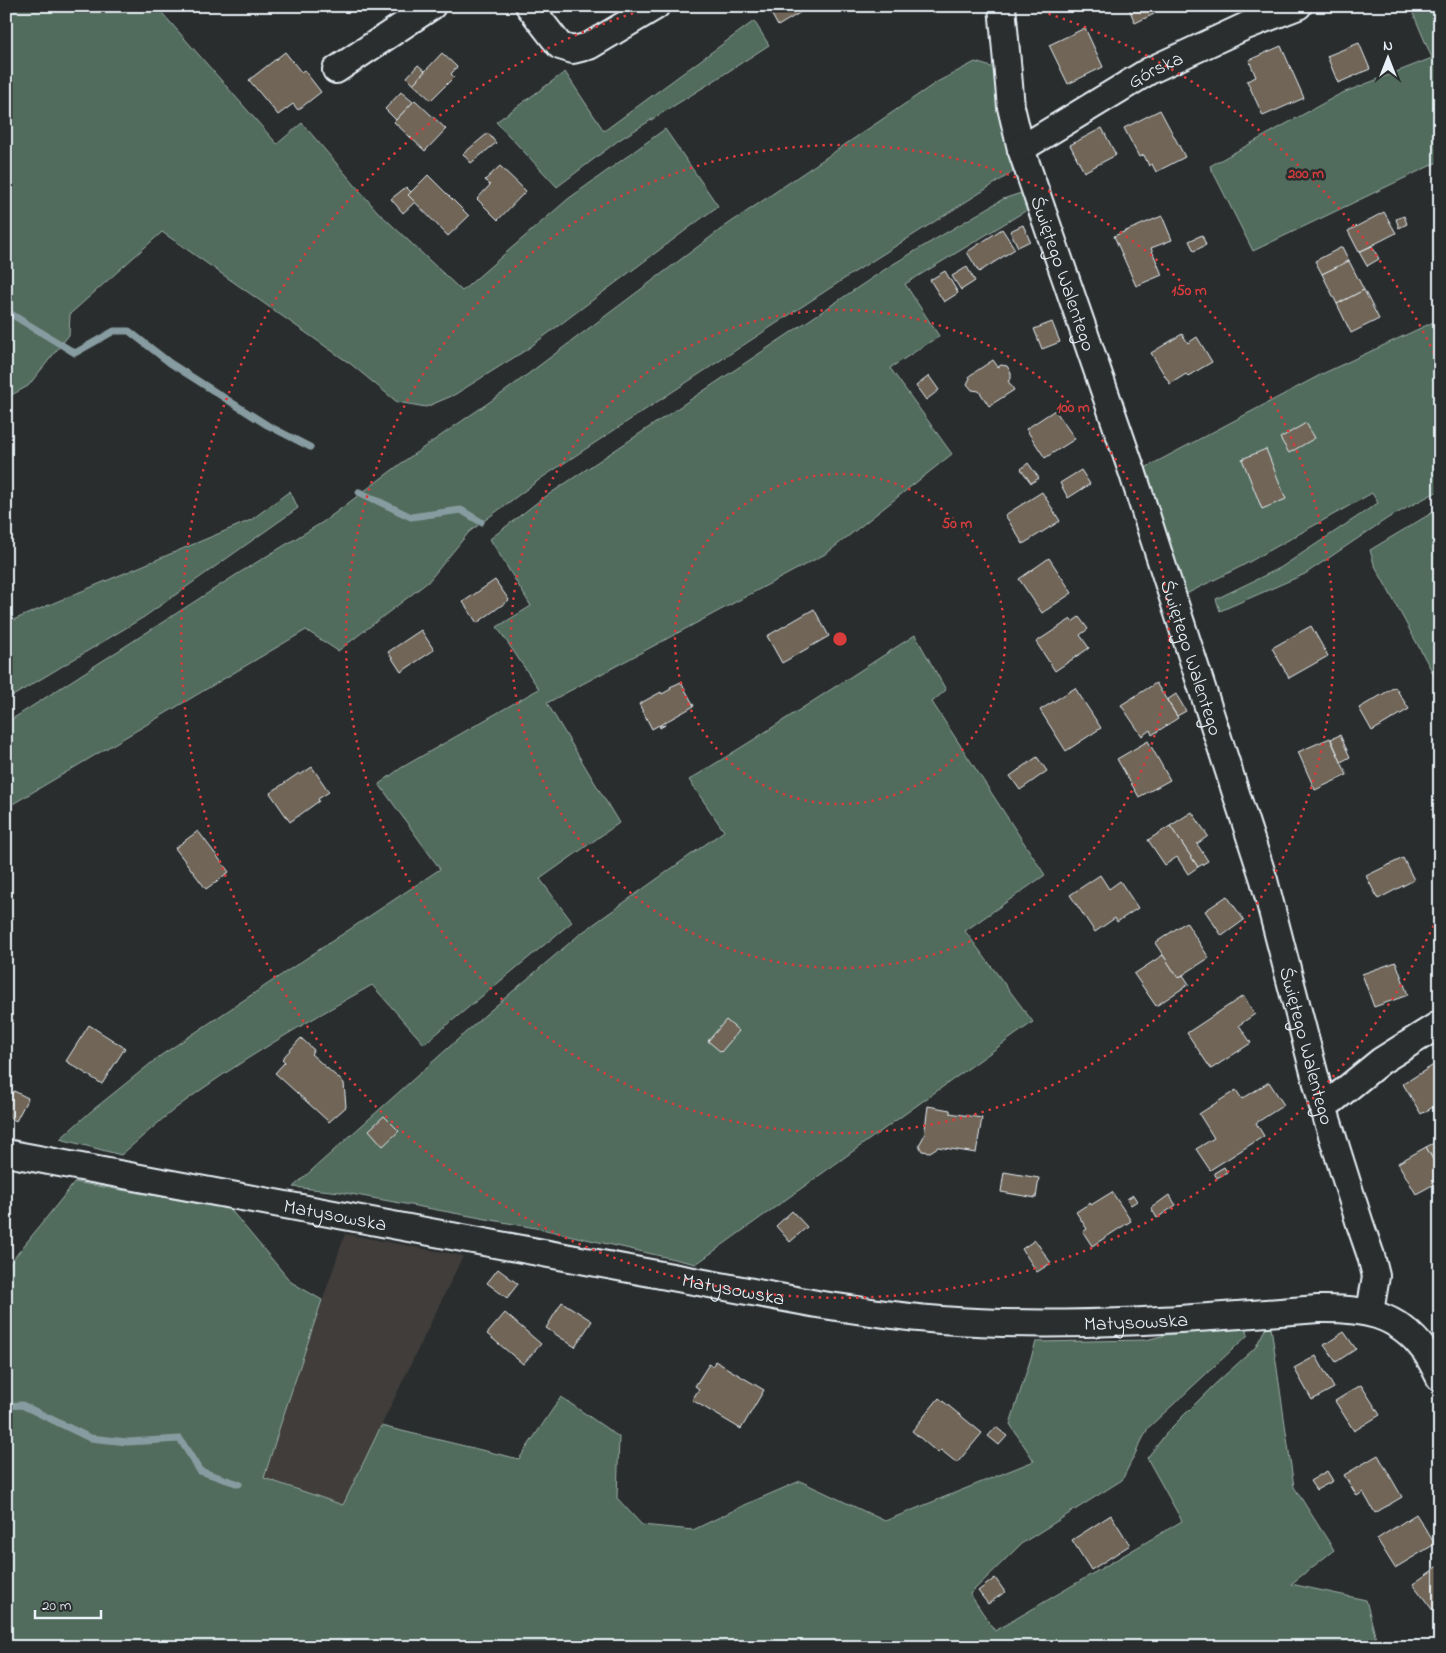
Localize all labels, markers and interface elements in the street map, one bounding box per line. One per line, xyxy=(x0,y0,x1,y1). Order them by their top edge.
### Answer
north arrow xyxy=(1364,32,1414,82)
text: N xyxy=(1383,36,1393,57)
street label: Górska xyxy=(1123,45,1188,98)
text: 200 m xyxy=(1287,163,1324,185)
street label: Świętego Walentego xyxy=(1021,193,1102,356)
text: 150 m xyxy=(1171,280,1207,302)
text: 100 m xyxy=(1056,397,1090,419)
text: 50 m xyxy=(942,513,973,535)
street label: Świętego Walentego xyxy=(1151,576,1228,740)
centre of rings xyxy=(831,630,849,648)
street label: Świętego Walentego xyxy=(1270,964,1340,1129)
street label: Matysowska xyxy=(281,1193,389,1241)
street label: Matysowska xyxy=(679,1267,787,1315)
street label: Matysowska xyxy=(1083,1307,1189,1340)
scale bar xyxy=(35,1588,101,1620)
text: 20 m xyxy=(42,1595,72,1617)

